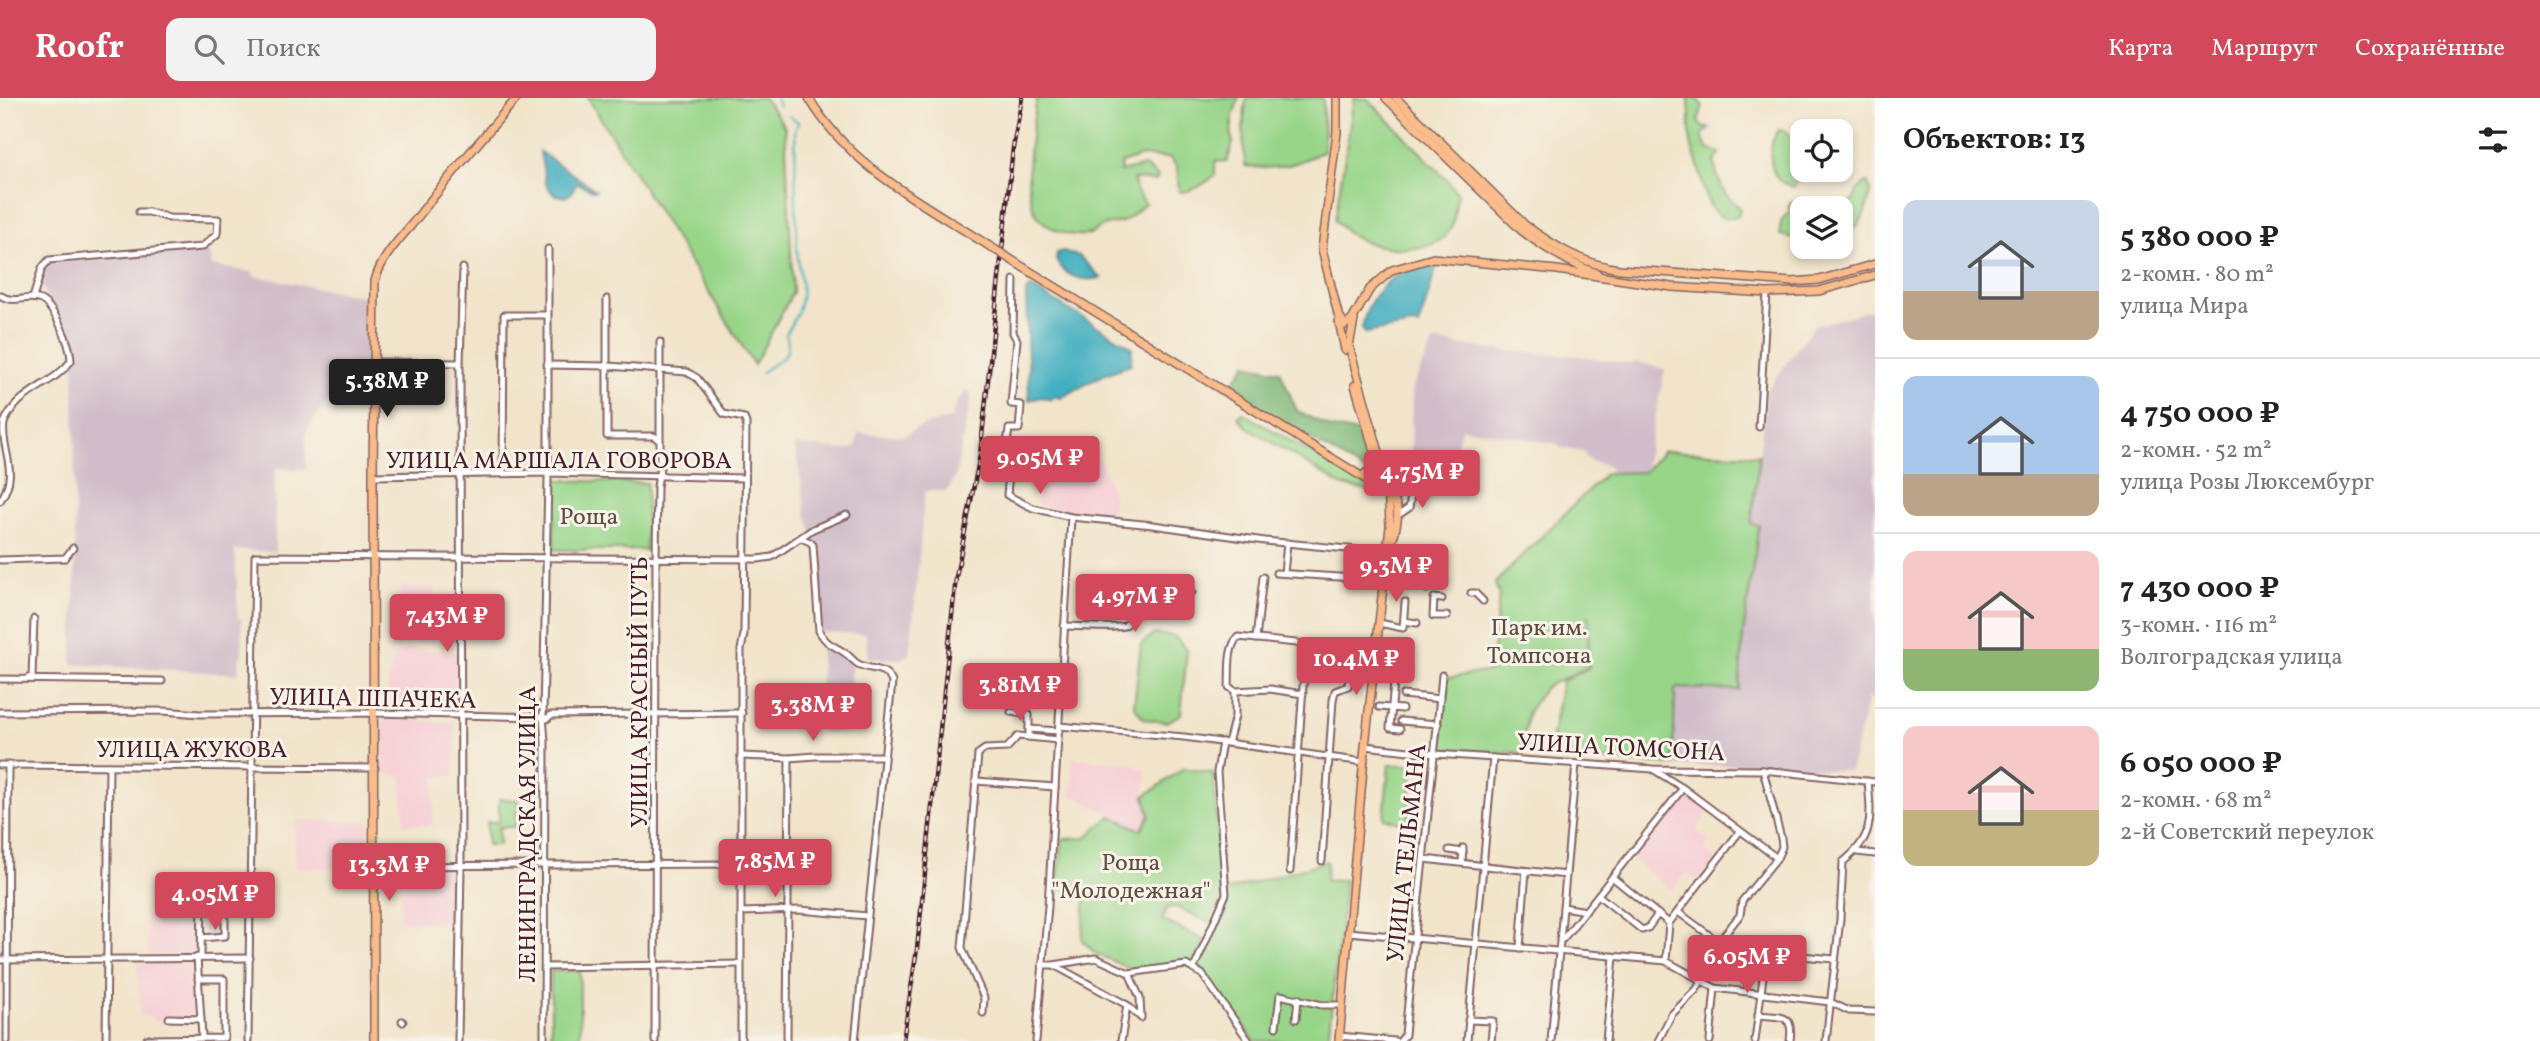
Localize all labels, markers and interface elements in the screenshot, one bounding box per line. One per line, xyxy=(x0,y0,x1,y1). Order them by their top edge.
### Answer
search box xyxy=(166,18,656,81)
text: Roofr xyxy=(35,26,124,72)
icon: search xyxy=(190,30,228,68)
text: Поиск xyxy=(246,31,320,67)
text: Карта xyxy=(2108,32,2173,66)
text: Маршрут xyxy=(2211,32,2317,66)
text: Сохранённые xyxy=(2355,32,2505,66)
map controls xyxy=(1790,119,1853,259)
button: locate xyxy=(1790,119,1853,182)
text: Объектов: 13 xyxy=(1903,119,2086,161)
icon: filters xyxy=(2474,121,2512,159)
button: layers xyxy=(1790,196,1853,259)
text: 5 380 000 ₽ xyxy=(2120,217,2279,259)
icon: home xyxy=(1959,228,2043,312)
text: 2-комн. · 80 m² xyxy=(2120,259,2274,291)
text: улица Мира xyxy=(2120,291,2249,323)
pin: 5.38M ₽ xyxy=(322,360,452,419)
text: 5.38M ₽ xyxy=(345,366,429,398)
text: 4 750 000 ₽ xyxy=(2120,393,2280,435)
icon: home xyxy=(1959,404,2043,488)
text: 2-комн. · 52 m² xyxy=(2120,435,2272,467)
pin: 9.05M ₽ xyxy=(975,436,1105,496)
text: 9.05M ₽ xyxy=(997,443,1083,475)
street label: УЛИЦА МАРШАЛА ГОВОРОВА xyxy=(386,445,732,479)
pin: 4.75M ₽ xyxy=(1357,450,1487,510)
text: 4.75M ₽ xyxy=(1380,457,1464,489)
text: улица Розы Люксембург xyxy=(2120,467,2374,499)
park label: Роща xyxy=(559,501,619,535)
pin: 9.3M ₽ xyxy=(1339,545,1453,604)
text: 9.3M ₽ xyxy=(1359,551,1433,583)
street label: УЛИЦА КРАСНЫЙ ПУТЬ xyxy=(624,556,658,828)
text: 7 430 000 ₽ xyxy=(2120,568,2279,610)
pin: 4.97M ₽ xyxy=(1070,574,1200,634)
icon: home xyxy=(1959,579,2043,663)
text: 4.97M ₽ xyxy=(1092,581,1178,613)
pin: 7.43M ₽ xyxy=(382,594,512,654)
text: 7.43M ₽ xyxy=(406,601,488,633)
text: 3-комн. · 116 m² xyxy=(2120,610,2277,642)
park label: Парк им. Томпсона xyxy=(1486,612,1592,674)
pin: 10.4M ₽ xyxy=(1291,638,1421,697)
text: Волгоградская улица xyxy=(2120,642,2343,674)
text: 10.4M ₽ xyxy=(1313,644,1399,676)
pin: 3.81M ₽ xyxy=(955,664,1085,723)
text: 3.81M ₽ xyxy=(979,670,1061,702)
street label: УЛИЦА ШПАЧЕКА xyxy=(269,681,477,719)
pin: 3.38M ₽ xyxy=(748,684,878,743)
street label: ЛЕНИНГРАДСКАЯ УЛИЦА xyxy=(512,685,546,982)
text: 3.38M ₽ xyxy=(771,690,855,722)
street label: УЛИЦА ТОМСОНА xyxy=(1516,727,1726,771)
street label: УЛИЦА ЖУКОВА xyxy=(97,734,288,768)
street label: УЛИЦА ТЕЛЬМАНА xyxy=(1380,742,1436,964)
text: 6 050 000 ₽ xyxy=(2120,743,2282,785)
icon: home xyxy=(1959,754,2043,838)
text: 2-комн. · 68 m² xyxy=(2120,785,2271,817)
text: 2-й Советский переулок xyxy=(2120,817,2374,849)
pin: 7.85M ₽ xyxy=(710,840,840,899)
pin: 13.3M ₽ xyxy=(324,844,454,903)
text: 7.85M ₽ xyxy=(735,846,815,878)
park label: Роща "Молодежная" xyxy=(1051,847,1211,909)
text: 13.3M ₽ xyxy=(348,850,430,882)
pin: 4.05M ₽ xyxy=(150,872,280,932)
text: 4.05M ₽ xyxy=(171,879,259,911)
pin: 6.05M ₽ xyxy=(1682,936,1812,995)
text: 6.05M ₽ xyxy=(1704,942,1790,974)

